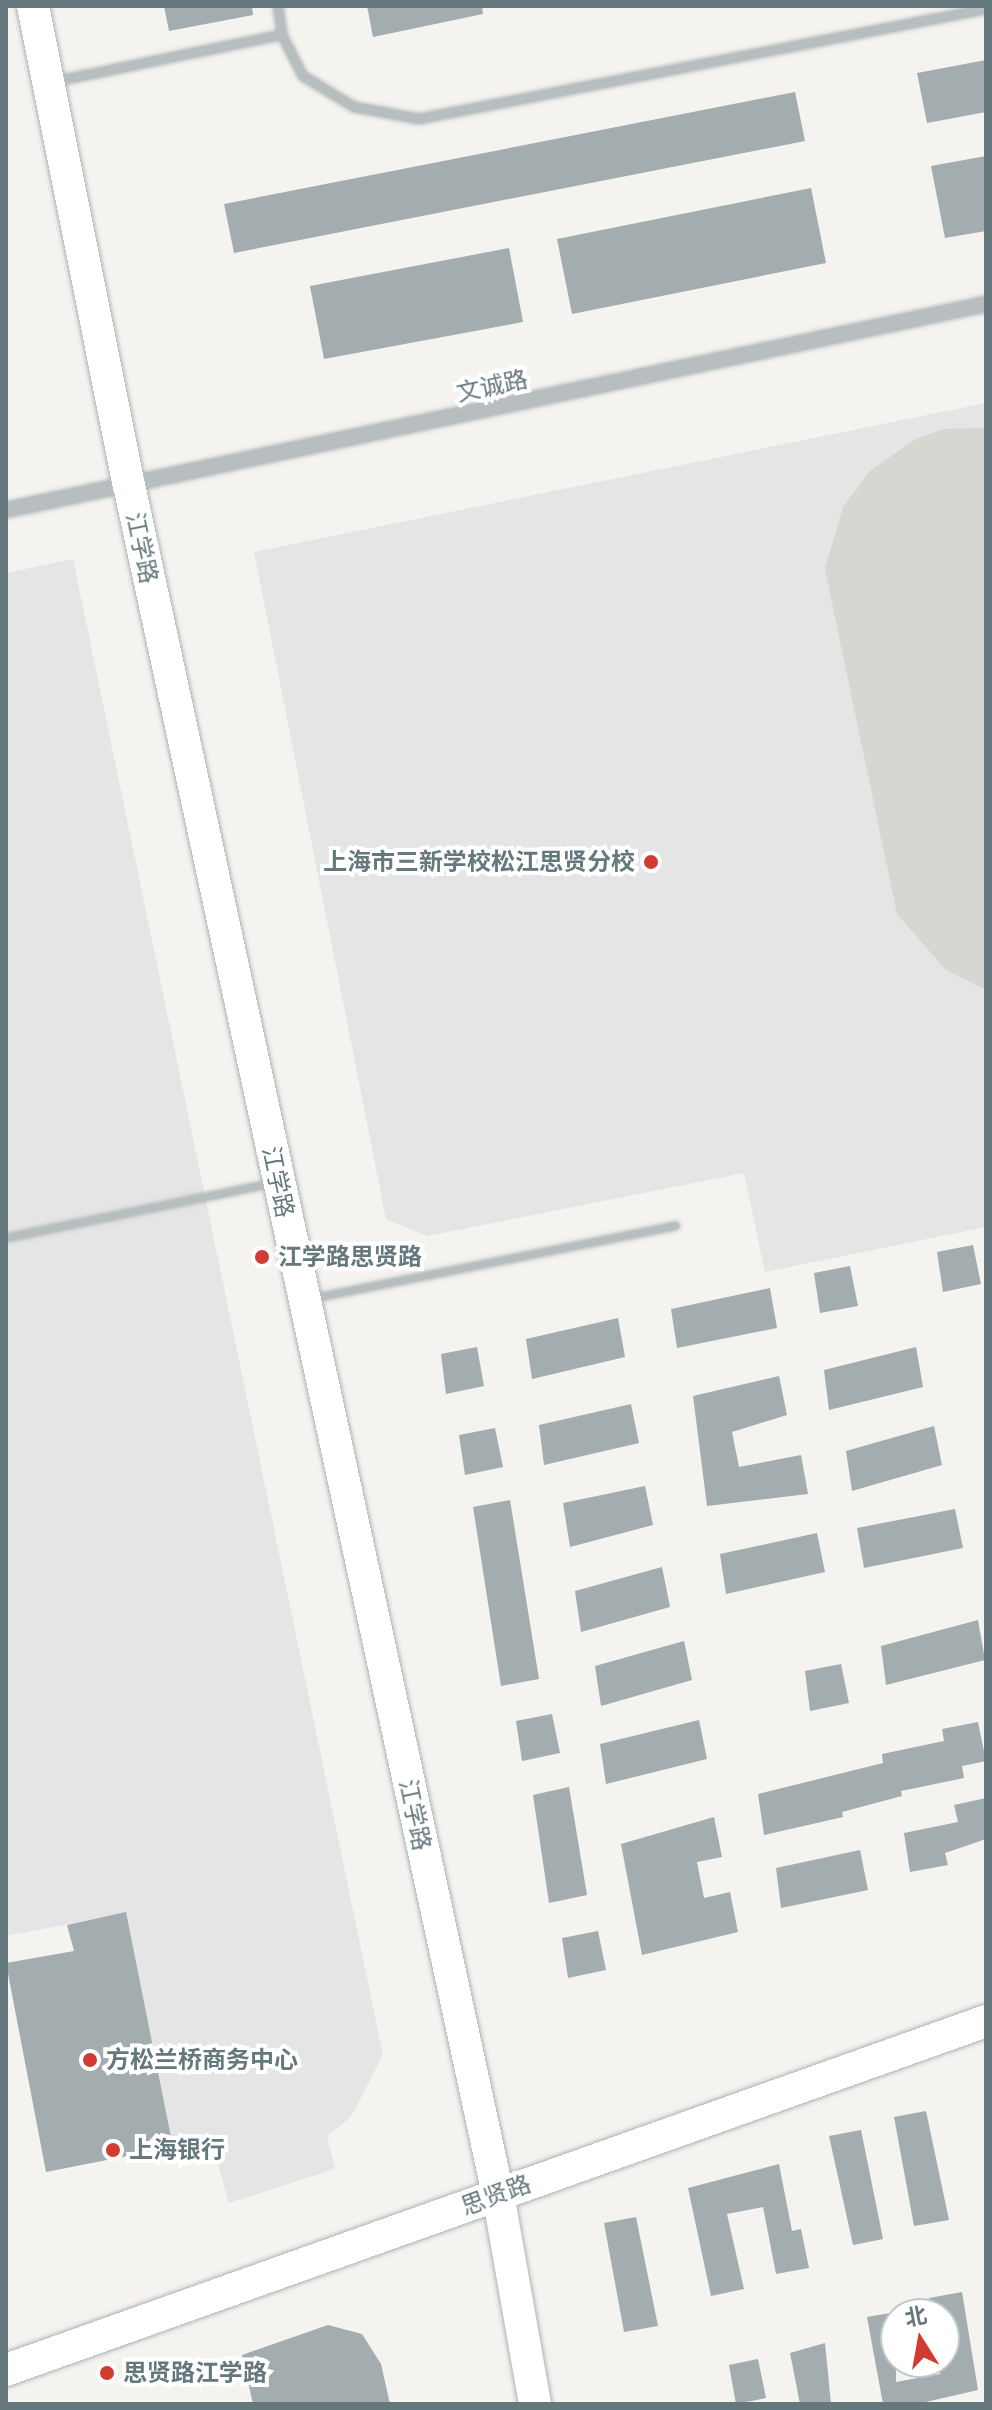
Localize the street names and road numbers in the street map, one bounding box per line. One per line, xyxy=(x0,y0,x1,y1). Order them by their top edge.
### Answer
street label: 文诚路 xyxy=(454,364,530,408)
street label: 江学路 xyxy=(120,510,164,586)
street label: 江学路 xyxy=(256,1144,300,1220)
street label: 江学路 xyxy=(393,1777,437,1853)
street label: 思贤路 xyxy=(457,2169,535,2221)

